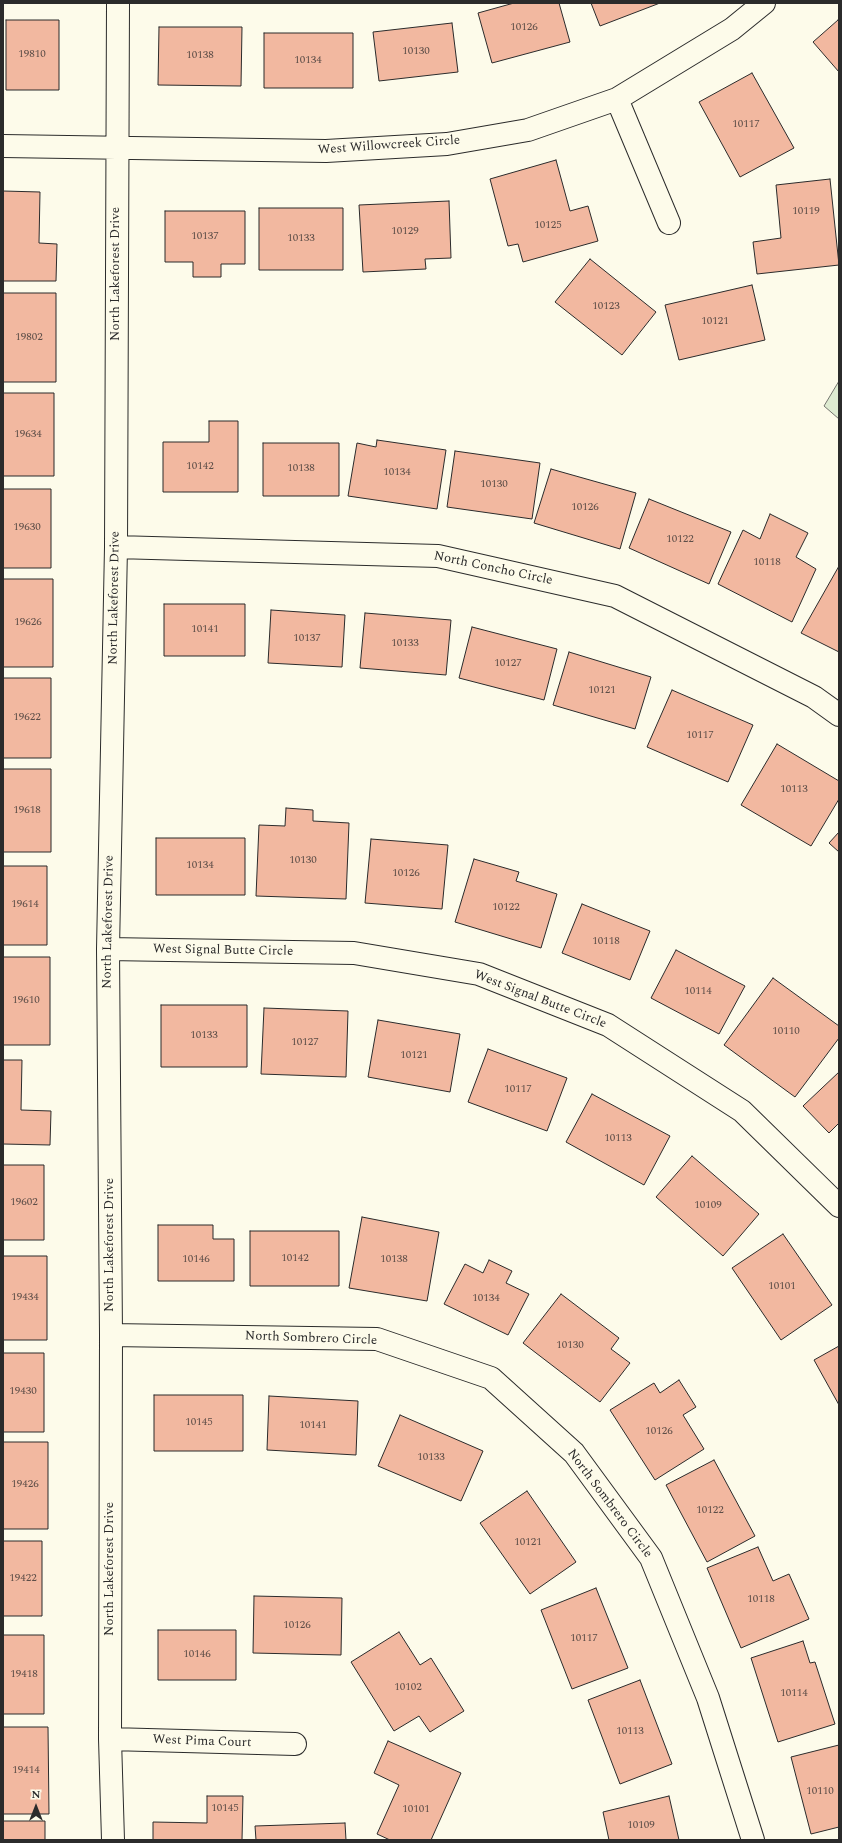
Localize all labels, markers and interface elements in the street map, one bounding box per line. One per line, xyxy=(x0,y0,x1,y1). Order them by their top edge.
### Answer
house number: 10126 xyxy=(510,21,538,35)
house number: 10130 xyxy=(402,45,430,59)
house number: 19810 xyxy=(18,48,46,62)
house number: 10138 xyxy=(186,49,214,63)
house number: 10134 xyxy=(294,54,322,68)
house number: 10117 xyxy=(732,118,760,132)
street label: West Willowcreek Circle xyxy=(317,133,461,159)
house number: 10119 xyxy=(792,205,820,219)
street label: North Lakeforest Drive xyxy=(108,207,124,341)
house number: 10125 xyxy=(534,219,562,233)
house number: 10129 xyxy=(391,225,419,239)
house number: 10137 xyxy=(191,230,219,244)
house number: 10133 xyxy=(287,232,315,246)
house number: 10123 xyxy=(592,300,620,314)
house number: 10121 xyxy=(701,315,729,329)
house number: 19802 xyxy=(15,331,43,345)
house number: 19634 xyxy=(14,428,42,442)
house number: 10142 xyxy=(186,460,214,474)
house number: 10138 xyxy=(287,462,315,476)
house number: 10134 xyxy=(383,466,411,480)
house number: 10130 xyxy=(480,478,508,492)
house number: 10126 xyxy=(571,501,599,515)
house number: 19630 xyxy=(13,521,41,535)
street label: North Lakeforest Drive xyxy=(106,531,124,665)
house number: 10122 xyxy=(666,533,694,547)
street label: North Concho Circle xyxy=(432,549,554,589)
house number: 10118 xyxy=(753,556,781,570)
house number: 19626 xyxy=(14,616,42,630)
house number: 10141 xyxy=(191,623,219,637)
house number: 10137 xyxy=(293,632,321,646)
house number: 10133 xyxy=(391,637,419,651)
house number: 10127 xyxy=(494,657,522,671)
house number: 10121 xyxy=(588,684,616,698)
house number: 19622 xyxy=(13,711,41,725)
house number: 10117 xyxy=(686,729,714,743)
house number: 10113 xyxy=(780,783,808,797)
house number: 19618 xyxy=(13,804,41,818)
house number: 10130 xyxy=(289,854,317,868)
street label: North Lakeforest Drive xyxy=(100,855,118,989)
house number: 10134 xyxy=(186,859,214,873)
house number: 10126 xyxy=(392,867,420,881)
house number: 19614 xyxy=(11,898,39,912)
house number: 10122 xyxy=(492,901,520,915)
house number: 10118 xyxy=(592,935,620,949)
street label: West Signal Butte Circle xyxy=(153,942,293,960)
street label: West Signal Butte Circle xyxy=(472,968,608,1032)
house number: 10114 xyxy=(684,985,712,999)
house number: 19610 xyxy=(12,994,40,1008)
house number: 10110 xyxy=(772,1025,800,1039)
house number: 10133 xyxy=(190,1029,218,1043)
house number: 10127 xyxy=(291,1036,319,1050)
house number: 10121 xyxy=(400,1049,428,1063)
house number: 10117 xyxy=(504,1083,532,1097)
house number: 10113 xyxy=(604,1132,632,1146)
street label: North Lakeforest Drive xyxy=(102,1178,118,1312)
house number: 19602 xyxy=(10,1196,38,1210)
house number: 10109 xyxy=(694,1199,722,1213)
house number: 10142 xyxy=(281,1252,309,1266)
house number: 10146 xyxy=(182,1253,210,1267)
house number: 10138 xyxy=(380,1253,408,1267)
house number: 10101 xyxy=(768,1280,796,1294)
house number: 19434 xyxy=(11,1291,39,1305)
house number: 10134 xyxy=(472,1292,500,1306)
street label: North Sombrero Circle xyxy=(245,1329,377,1349)
house number: 10130 xyxy=(556,1339,584,1353)
house number: 19430 xyxy=(9,1385,37,1399)
house number: 10145 xyxy=(185,1416,213,1430)
house number: 10141 xyxy=(299,1419,327,1433)
house number: 10126 xyxy=(645,1425,673,1439)
street label: North Sombrero Circle xyxy=(563,1446,655,1562)
house number: 10133 xyxy=(417,1451,445,1465)
house number: 19426 xyxy=(11,1478,39,1492)
street label: North Lakeforest Drive xyxy=(102,1502,118,1636)
house number: 10122 xyxy=(696,1504,724,1518)
house number: 10121 xyxy=(514,1536,542,1550)
house number: 19422 xyxy=(9,1572,37,1586)
house number: 10118 xyxy=(747,1593,775,1607)
house number: 10126 xyxy=(283,1619,311,1633)
house number: 10117 xyxy=(570,1632,598,1646)
house number: 10146 xyxy=(183,1648,211,1662)
house number: 19418 xyxy=(10,1668,38,1682)
house number: 10102 xyxy=(394,1681,422,1695)
house number: 10114 xyxy=(780,1687,808,1701)
house number: 10113 xyxy=(616,1725,644,1739)
street label: West Pima Court xyxy=(152,1732,252,1752)
house number: 19414 xyxy=(12,1764,40,1778)
house number: 10110 xyxy=(806,1785,834,1799)
text: N xyxy=(32,1786,40,1803)
north arrow xyxy=(16,1787,56,1827)
house number: 10145 xyxy=(211,1802,239,1816)
house number: 10101 xyxy=(402,1803,430,1817)
house number: 10109 xyxy=(627,1819,655,1833)

